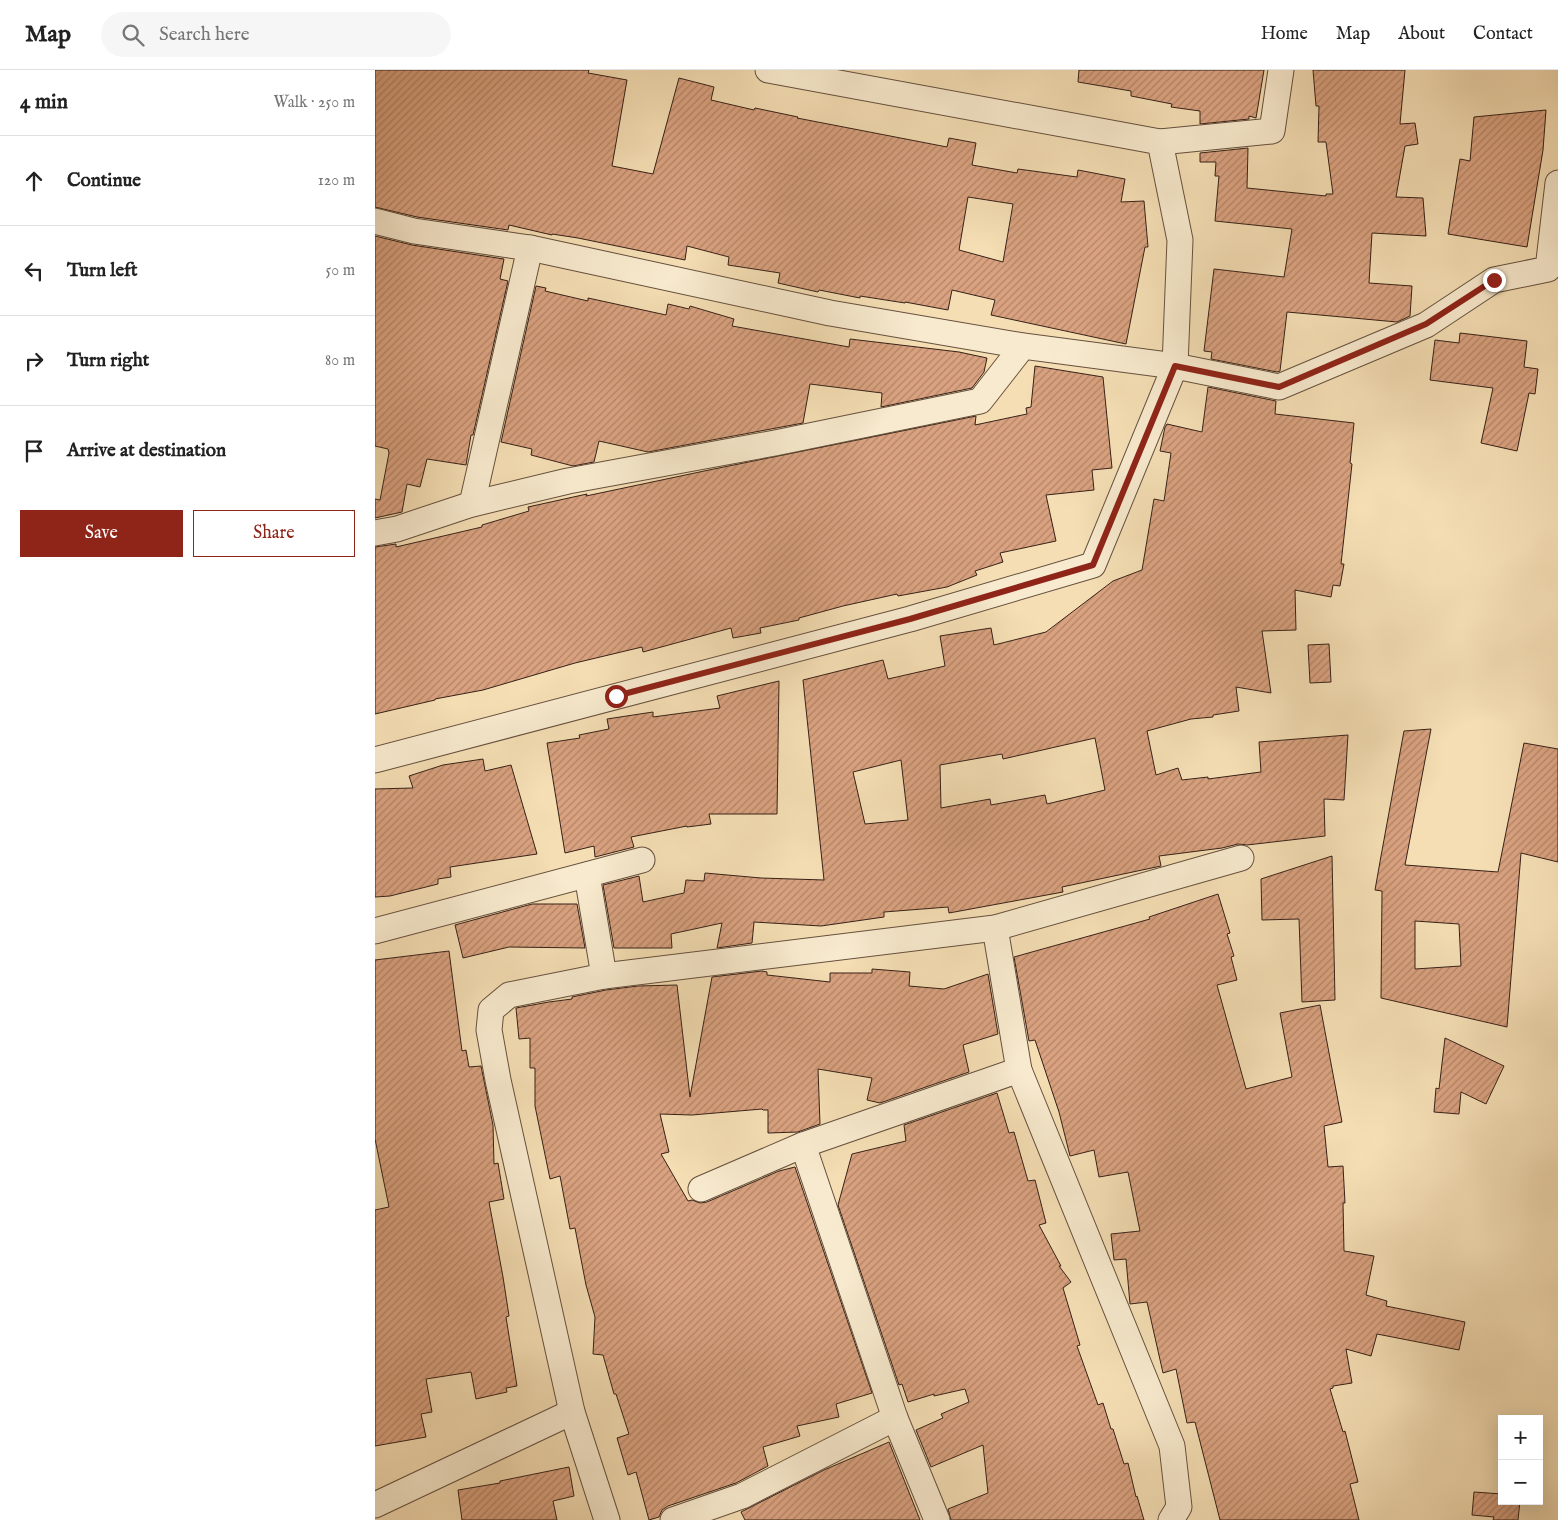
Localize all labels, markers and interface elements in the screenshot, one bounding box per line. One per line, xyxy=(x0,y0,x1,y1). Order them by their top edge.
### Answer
search box xyxy=(101,12,451,57)
text: Map xyxy=(25,19,71,50)
icon: search xyxy=(119,21,147,49)
text: Search here xyxy=(159,23,250,47)
text: Home xyxy=(1261,23,1308,46)
text: Map xyxy=(1336,23,1370,46)
text: About xyxy=(1398,23,1445,46)
text: Contact xyxy=(1473,23,1533,46)
text: 4 min xyxy=(20,89,68,116)
text: Walk · 250 m xyxy=(273,93,355,113)
icon: ahead xyxy=(20,167,48,195)
text: Continue xyxy=(67,169,141,193)
text: 120 m xyxy=(318,171,355,191)
icon: left xyxy=(20,257,48,285)
text: Turn left xyxy=(67,259,138,283)
text: 50 m xyxy=(326,261,355,281)
route end xyxy=(1483,269,1506,292)
icon: right xyxy=(20,347,48,375)
text: Turn right xyxy=(67,349,149,373)
text: 80 m xyxy=(325,351,355,371)
icon: arrive xyxy=(20,437,48,465)
text: Arrive at destination xyxy=(67,439,226,463)
button: Save xyxy=(20,510,183,557)
button: Share xyxy=(193,510,355,557)
route start xyxy=(605,685,628,708)
map controls xyxy=(1498,1415,1543,1505)
button: + xyxy=(1498,1415,1543,1460)
button: − xyxy=(1498,1460,1543,1505)

